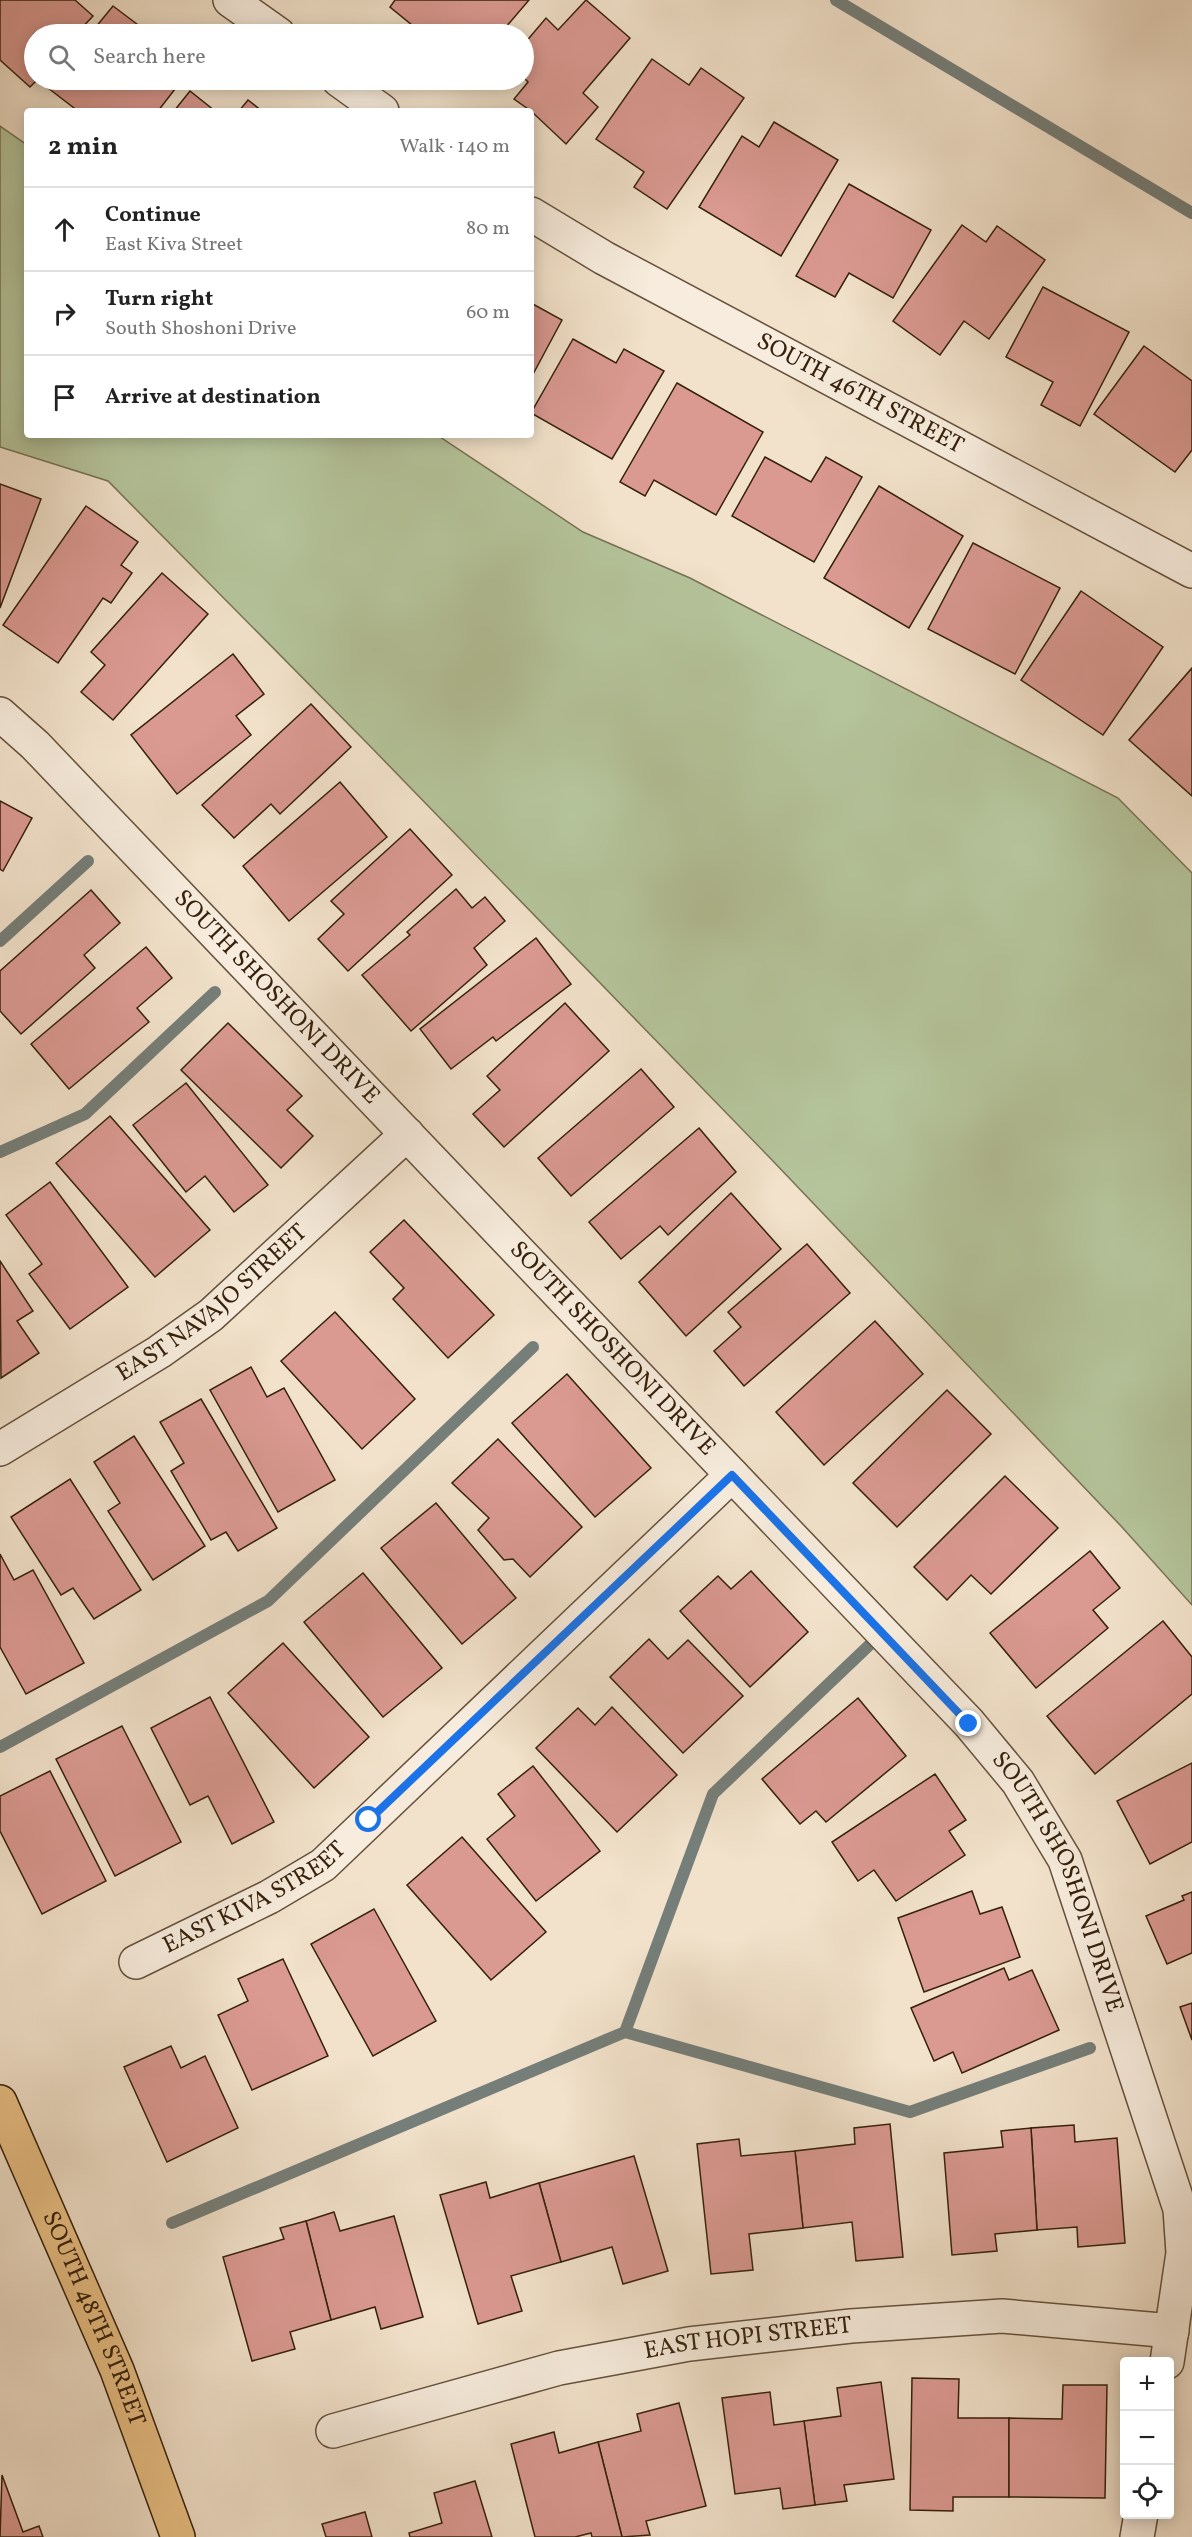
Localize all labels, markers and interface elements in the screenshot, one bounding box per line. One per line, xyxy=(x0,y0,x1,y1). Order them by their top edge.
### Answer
search box xyxy=(24,24,534,90)
icon: search xyxy=(45,41,78,74)
text: Search here xyxy=(93,42,206,73)
text: 2 min xyxy=(48,129,118,165)
text: Walk · 140 m xyxy=(400,133,510,161)
text: Continue xyxy=(105,200,201,231)
icon: ahead xyxy=(48,213,81,246)
text: 80 m xyxy=(466,215,510,243)
text: East Kiva Street xyxy=(105,231,243,259)
text: Turn right xyxy=(105,284,213,315)
icon: right xyxy=(48,297,81,330)
text: 60 m xyxy=(466,299,510,327)
text: South Shoshoni Drive xyxy=(105,315,296,343)
street label: SOUTH 46TH STREET xyxy=(750,325,969,463)
icon: arrive xyxy=(48,381,81,414)
text: Arrive at destination xyxy=(105,382,321,413)
street label: SOUTH SHOSHONI DRIVE xyxy=(165,883,387,1113)
street label: EAST NAVAJO STREET xyxy=(110,1217,315,1391)
street label: SOUTH SHOSHONI DRIVE xyxy=(501,1234,723,1464)
route end xyxy=(955,1710,981,1736)
street label: SOUTH SHOSHONI DRIVE xyxy=(983,1745,1131,2017)
route start xyxy=(355,1806,381,1832)
street label: EAST KIVA STREET xyxy=(157,1834,354,1963)
street label: SOUTH 48TH STREET xyxy=(33,2206,153,2431)
street label: EAST HOPI STREET xyxy=(641,2309,854,2369)
map controls xyxy=(1120,2357,1174,2519)
button: + xyxy=(1120,2357,1174,2411)
button: − xyxy=(1120,2411,1174,2465)
button: locate xyxy=(1120,2465,1174,2519)

